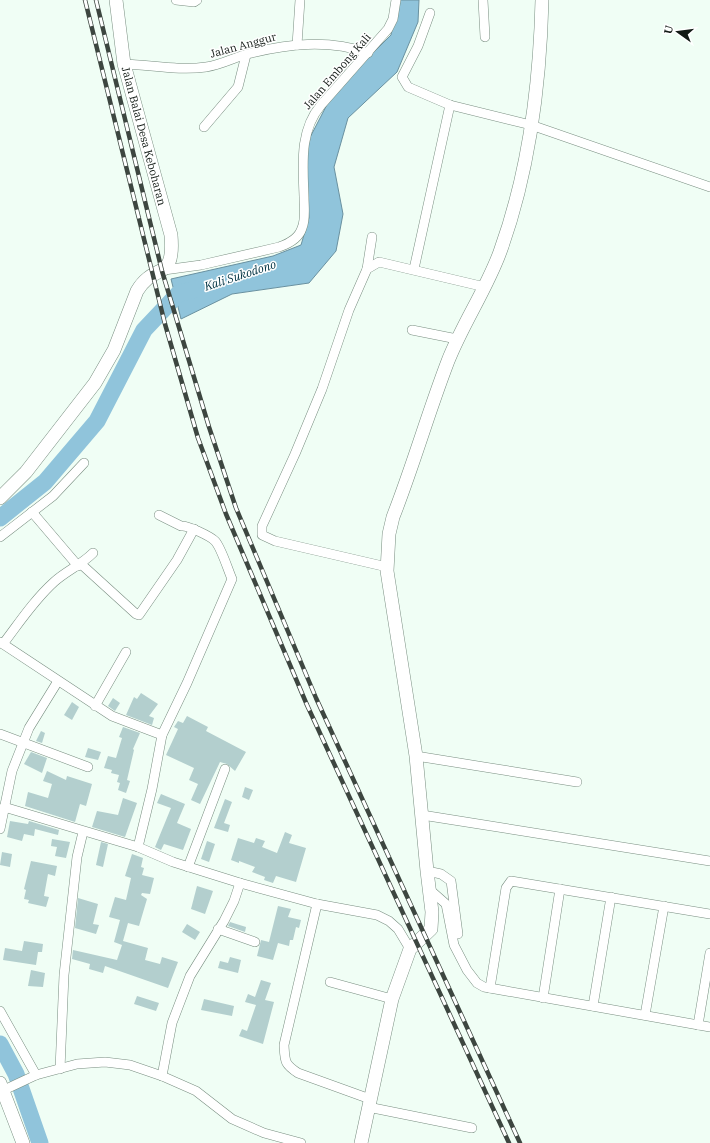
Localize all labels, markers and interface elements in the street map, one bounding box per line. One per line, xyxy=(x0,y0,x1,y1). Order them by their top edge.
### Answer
north arrow xyxy=(658,12,698,52)
text: U xyxy=(660,23,676,35)
street label: Jalan Anggur xyxy=(208,29,278,61)
street label: Jalan Embong Kali xyxy=(300,30,374,112)
street label: Jalan Balai Desa Keboharan xyxy=(119,65,169,207)
water label: Kali Sukodono xyxy=(201,256,278,294)

